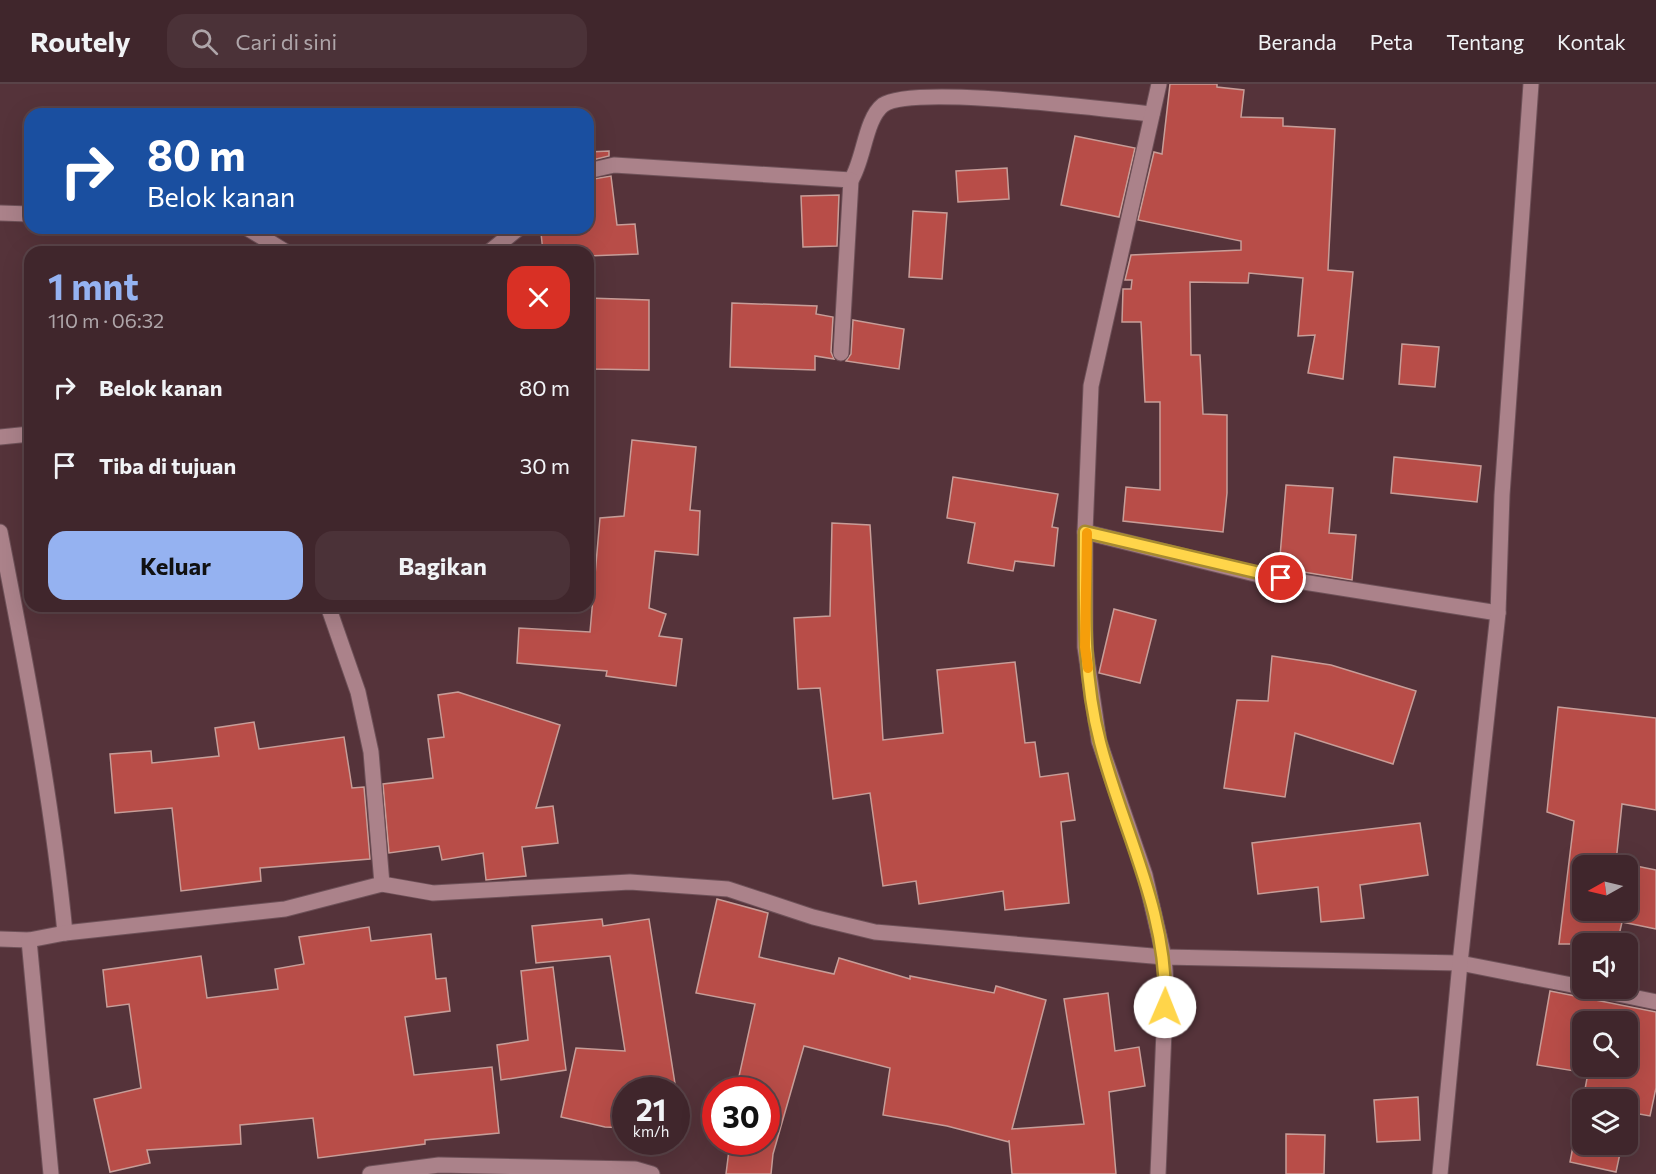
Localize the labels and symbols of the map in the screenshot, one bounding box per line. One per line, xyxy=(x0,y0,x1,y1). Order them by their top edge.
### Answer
pin xyxy=(1255,552,1306,603)
north arrow xyxy=(1572,855,1638,921)
position arrow xyxy=(1133,975,1197,1039)
speed limit sign: 30 xyxy=(702,1077,780,1155)

